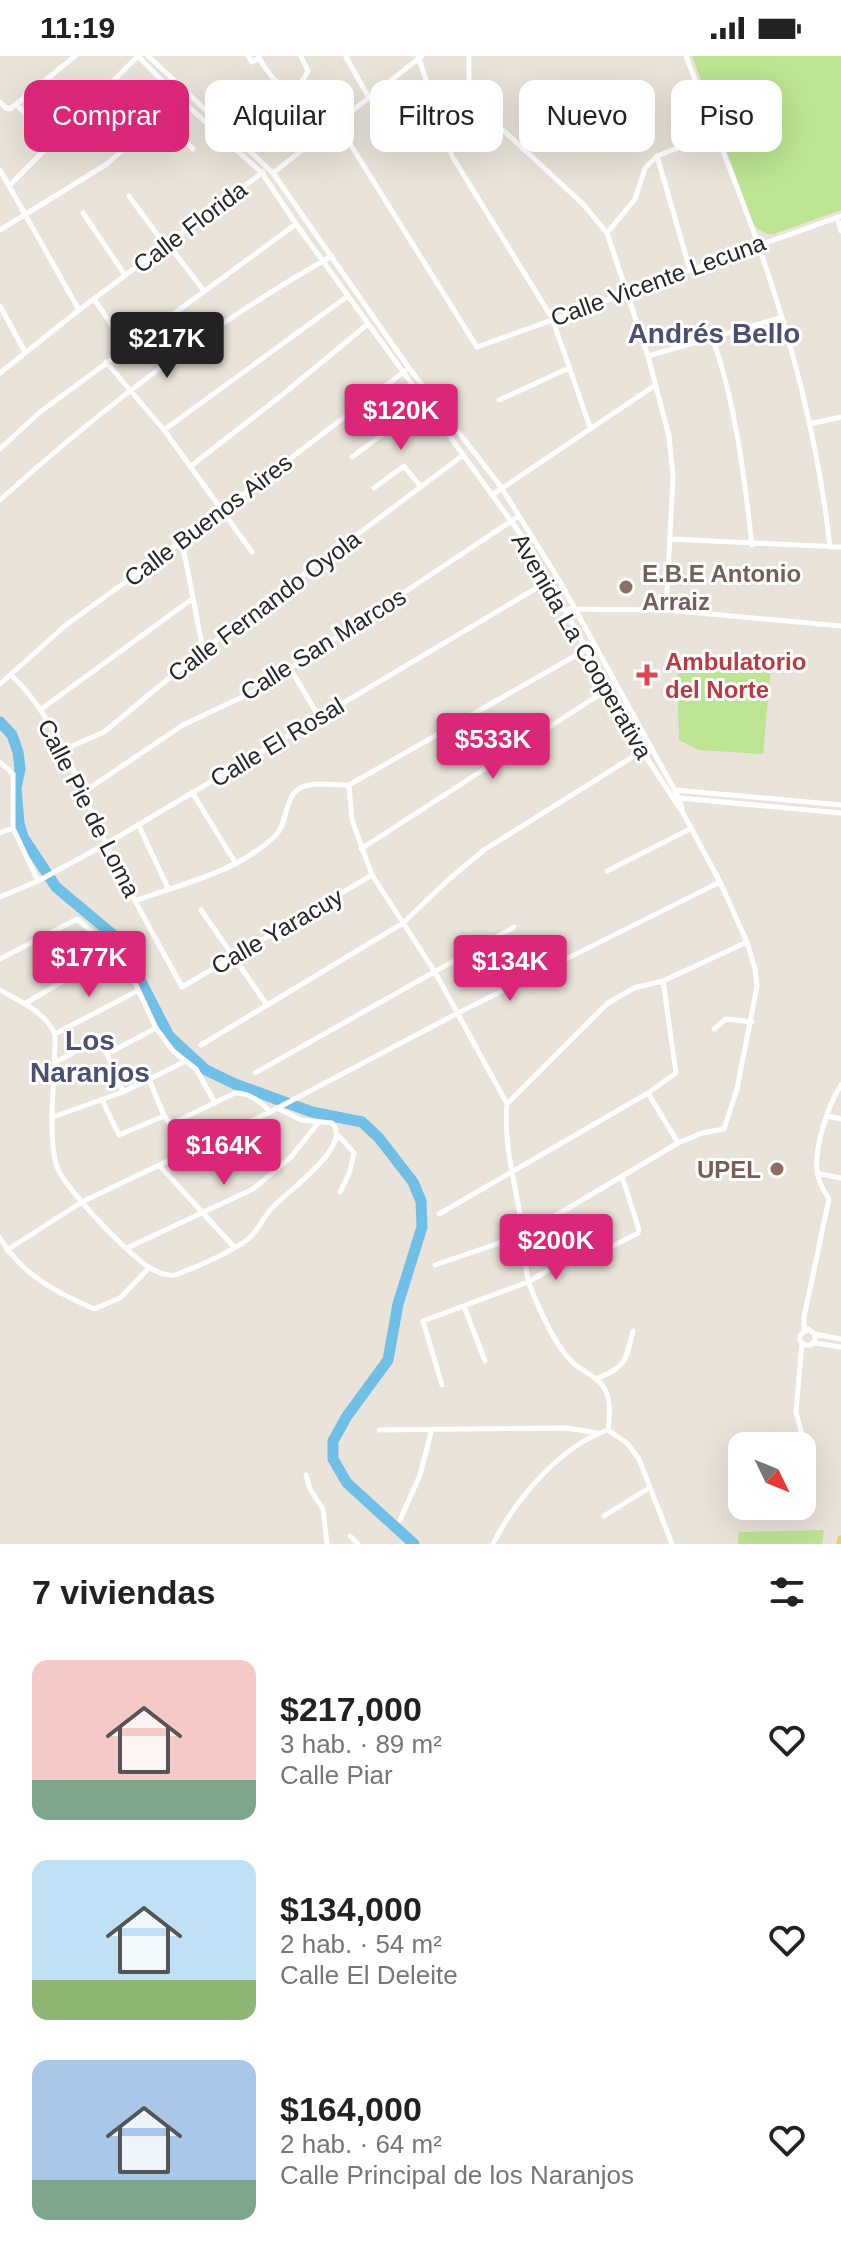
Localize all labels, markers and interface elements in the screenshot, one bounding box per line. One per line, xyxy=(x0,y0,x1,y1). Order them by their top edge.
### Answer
text: 11:19 xyxy=(40,11,115,44)
chip: Comprar xyxy=(24,80,189,152)
chip: Alquilar xyxy=(205,80,354,152)
chip: Filtros xyxy=(370,80,503,152)
chip: Nuevo xyxy=(519,80,655,152)
chip: Piso xyxy=(671,80,782,152)
street label: Calle Florida xyxy=(128,175,252,278)
street label: Calle Vicente Lecuna xyxy=(547,228,770,331)
pin: $217K xyxy=(111,312,223,380)
district label: Andrés Bello xyxy=(628,318,800,349)
text: $217K xyxy=(129,323,205,353)
pin: $120K xyxy=(345,384,457,452)
text: $120K xyxy=(363,395,439,425)
street label: Calle Buenos Aires xyxy=(119,448,297,592)
street label: Calle Fernando Oyola xyxy=(163,525,366,687)
street label: Avenida La Cooperativa xyxy=(506,529,658,764)
place label: E.B.E Antonio Arraiz xyxy=(642,560,801,615)
marker: E.B.E Antonio Arraiz xyxy=(617,578,635,596)
street label: Calle San Marcos xyxy=(236,582,410,706)
place label: Ambulatorio del Norte xyxy=(665,648,806,703)
marker: Ambulatorio del Norte xyxy=(636,664,658,686)
street label: Calle El Rosal xyxy=(205,692,349,792)
pin: $533K xyxy=(437,713,549,781)
street label: Calle Pie de Loma xyxy=(32,714,146,902)
text: $533K xyxy=(455,724,531,754)
street label: Calle Yaracuy xyxy=(207,883,347,979)
pin: $177K xyxy=(33,931,145,999)
pin: $134K xyxy=(454,935,566,1003)
text: $177K xyxy=(51,942,127,972)
text: $134K xyxy=(472,946,548,976)
district label: Los Naranjos xyxy=(30,1025,150,1088)
pin: $164K xyxy=(168,1119,280,1187)
text: $164K xyxy=(186,1130,262,1160)
place label: UPEL xyxy=(697,1156,761,1183)
marker: UPEL xyxy=(768,1160,786,1178)
pin: $200K xyxy=(500,1214,612,1282)
text: $200K xyxy=(518,1225,594,1255)
north arrow xyxy=(728,1432,816,1520)
map controls xyxy=(728,1432,816,1520)
icon: filters xyxy=(765,1570,809,1614)
text: 7 viviendas xyxy=(32,1573,215,1611)
text: $217,000 xyxy=(280,1690,422,1728)
icon: home xyxy=(96,1692,192,1788)
icon: heart xyxy=(765,1718,809,1762)
text: 3 hab. · 89 m² xyxy=(280,1729,442,1759)
text: Calle Piar xyxy=(280,1760,393,1790)
text: $134,000 xyxy=(280,1890,422,1928)
icon: home xyxy=(96,1892,192,1988)
icon: heart xyxy=(765,1918,809,1962)
text: 2 hab. · 54 m² xyxy=(280,1929,442,1959)
text: Calle El Deleite xyxy=(280,1960,458,1990)
text: $164,000 xyxy=(280,2090,422,2128)
icon: home xyxy=(96,2092,192,2188)
icon: heart xyxy=(765,2118,809,2162)
text: 2 hab. · 64 m² xyxy=(280,2129,442,2159)
text: Calle Principal de los Naranjos xyxy=(280,2160,634,2190)

